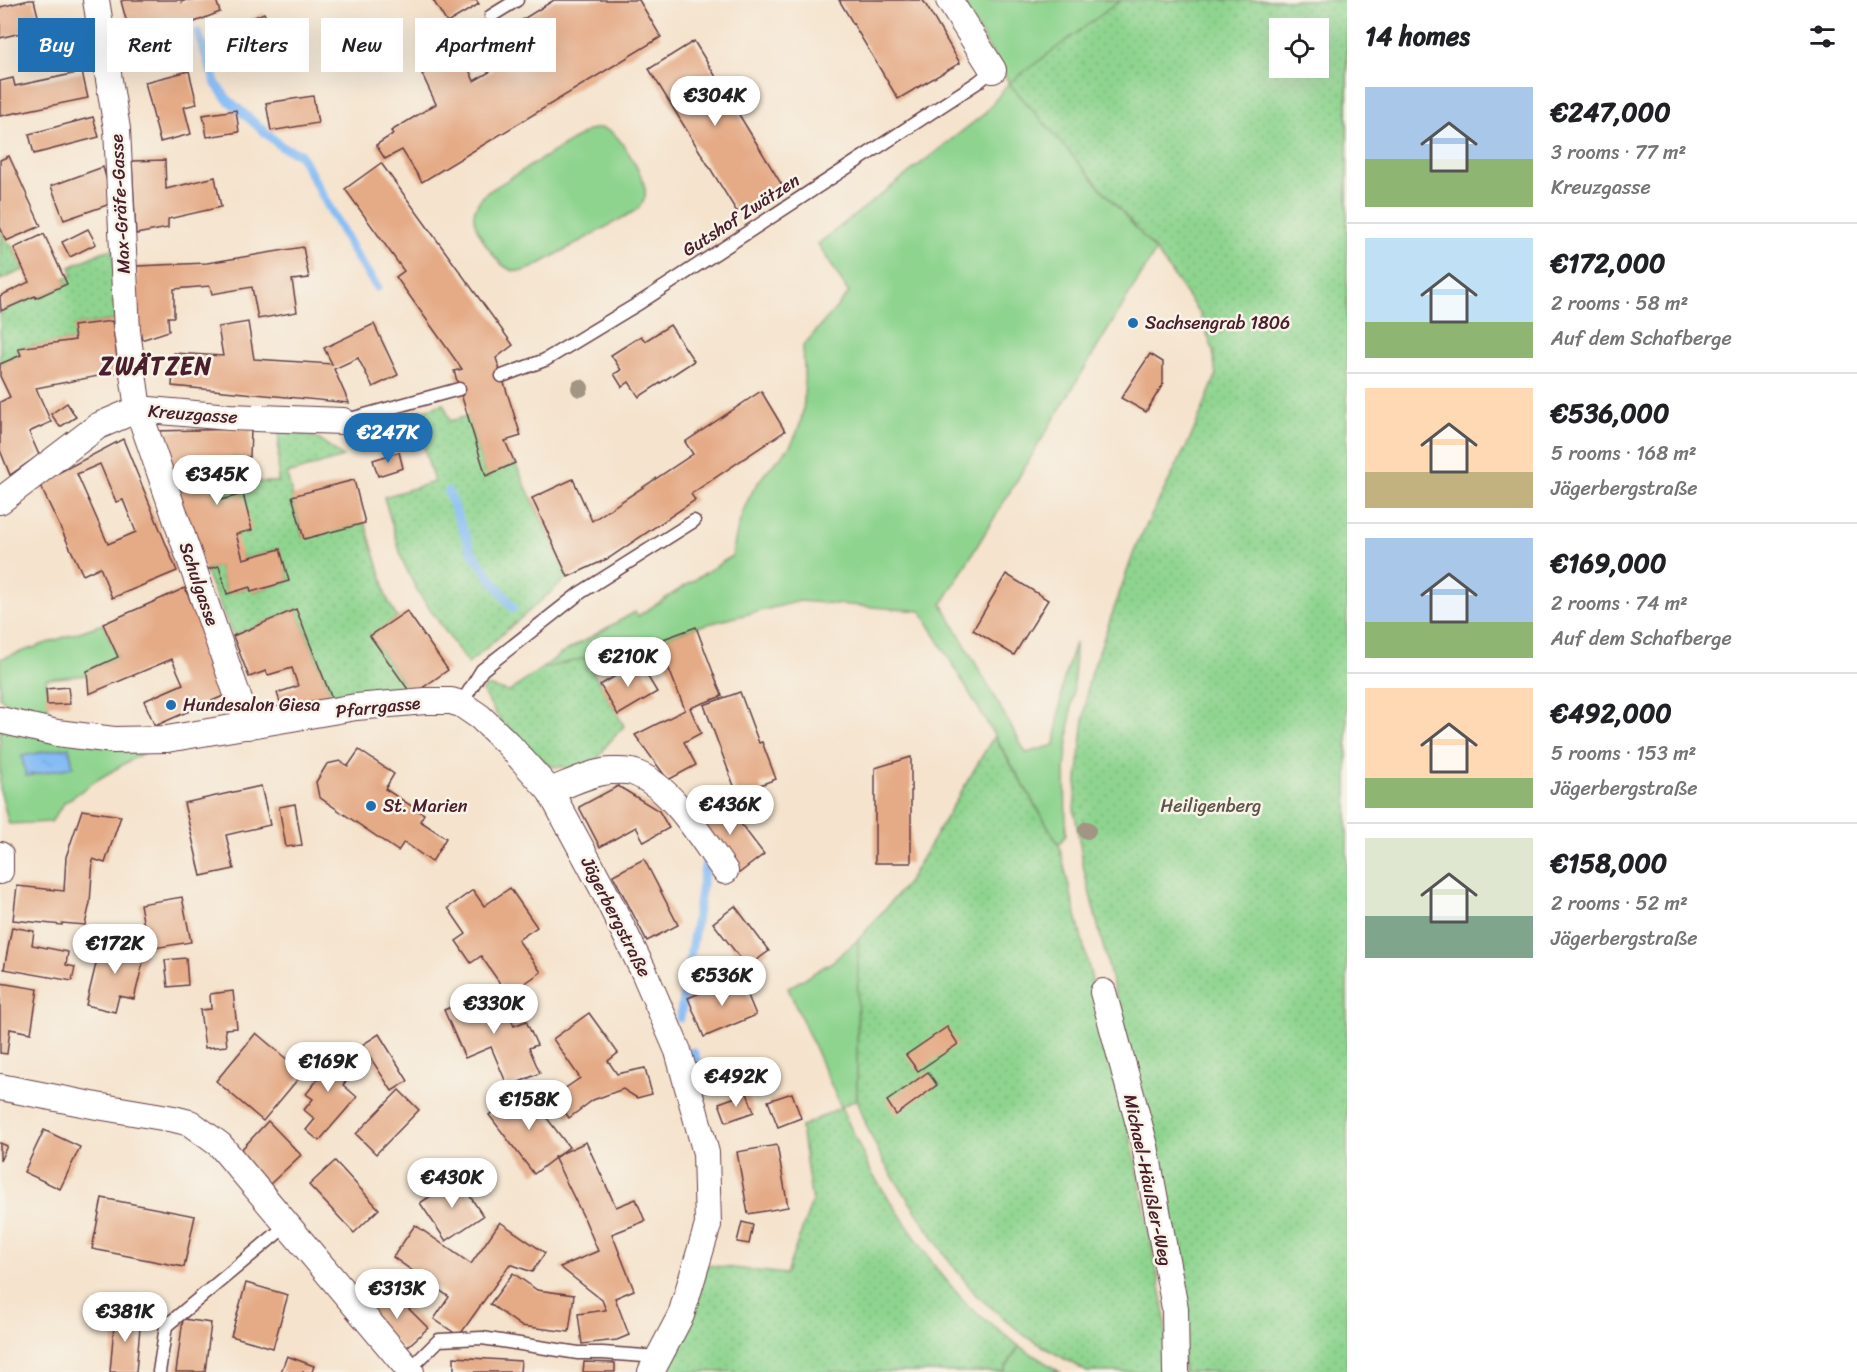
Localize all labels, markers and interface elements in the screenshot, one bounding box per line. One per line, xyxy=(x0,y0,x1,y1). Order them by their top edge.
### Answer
text: 14 homes xyxy=(1365,13,1470,59)
chip: Buy xyxy=(18,18,95,72)
chip: Rent xyxy=(107,18,193,72)
chip: Filters xyxy=(205,18,309,72)
chip: New xyxy=(321,18,403,72)
chip: Apartment xyxy=(415,18,556,72)
map controls xyxy=(1269,18,1329,78)
button: locate xyxy=(1269,18,1329,78)
icon: filters xyxy=(1806,20,1839,53)
pin: €304K xyxy=(673,76,757,127)
text: €304K xyxy=(684,78,746,113)
text: €247,000 xyxy=(1551,89,1671,135)
icon: home xyxy=(1413,111,1485,183)
street label: Max-Gräfe-Gasse xyxy=(100,133,140,275)
text: 3 rooms · 77 m² xyxy=(1551,135,1686,170)
street label: Gutshof Zwätzen xyxy=(676,165,807,265)
text: Kreuzgasse xyxy=(1551,170,1651,205)
text: €172,000 xyxy=(1551,240,1666,286)
icon: home xyxy=(1413,262,1485,334)
text: 2 rooms · 58 m² xyxy=(1551,286,1688,321)
place label: Sachsengrab 1806 xyxy=(1145,307,1290,339)
marker: Sachsengrab 1806 xyxy=(1126,316,1140,330)
text: Auf dem Schafberge xyxy=(1551,321,1732,356)
district label: ZWÄTZEN xyxy=(98,345,213,387)
text: €536,000 xyxy=(1551,390,1669,436)
street label: Kreuzgasse xyxy=(147,395,239,433)
icon: home xyxy=(1413,412,1485,484)
pin: €247K xyxy=(346,413,430,464)
text: €247K xyxy=(358,415,418,450)
text: 5 rooms · 168 m² xyxy=(1551,436,1697,471)
pin: €345K xyxy=(175,455,259,506)
text: €345K xyxy=(186,457,248,492)
text: Jägerbergstraße xyxy=(1551,471,1698,506)
street label: Schulgasse xyxy=(170,538,228,631)
text: €169,000 xyxy=(1551,540,1666,586)
icon: home xyxy=(1413,562,1485,634)
text: 2 rooms · 74 m² xyxy=(1551,586,1688,621)
text: Auf dem Schafberge xyxy=(1551,621,1732,656)
pin: €210K xyxy=(586,637,670,688)
text: €210K xyxy=(599,639,657,674)
street label: Pfarrgasse xyxy=(334,687,422,727)
place label: Hundesalon Giesa xyxy=(183,689,320,721)
text: €492,000 xyxy=(1551,690,1672,736)
marker: Hundesalon Giesa xyxy=(164,698,178,712)
icon: home xyxy=(1413,712,1485,784)
text: 5 rooms · 153 m² xyxy=(1551,736,1696,771)
text: Jägerbergstraße xyxy=(1551,771,1698,806)
pin: €436K xyxy=(688,785,772,836)
text: €436K xyxy=(700,787,760,822)
place label: St. Marien xyxy=(383,790,468,822)
park label: Heiligenberg xyxy=(1161,790,1261,822)
marker: St. Marien xyxy=(364,799,378,813)
text: €158,000 xyxy=(1551,840,1667,886)
street label: Jägerbergstraße xyxy=(571,850,660,983)
icon: home xyxy=(1413,862,1485,934)
text: 2 rooms · 52 m² xyxy=(1551,886,1688,921)
text: Jägerbergstraße xyxy=(1551,921,1698,956)
pin: €172K xyxy=(73,924,157,975)
text: €172K xyxy=(87,926,143,961)
pin: €536K xyxy=(680,956,764,1007)
text: €536K xyxy=(692,958,752,993)
pin: €330K xyxy=(452,984,536,1035)
text: €330K xyxy=(464,986,524,1021)
pin: €169K xyxy=(286,1042,370,1093)
text: €169K xyxy=(299,1044,357,1079)
pin: €492K xyxy=(694,1057,778,1108)
text: €492K xyxy=(705,1059,767,1094)
pin: €158K xyxy=(487,1080,571,1131)
text: €158K xyxy=(500,1082,558,1117)
street label: Michael-Häußler-Weg xyxy=(1114,1091,1182,1269)
pin: €430K xyxy=(410,1158,494,1209)
text: €430K xyxy=(421,1160,483,1195)
pin: €313K xyxy=(355,1269,439,1320)
text: €313K xyxy=(369,1271,425,1306)
pin: €381K xyxy=(83,1292,167,1343)
text: €381K xyxy=(96,1294,154,1329)

